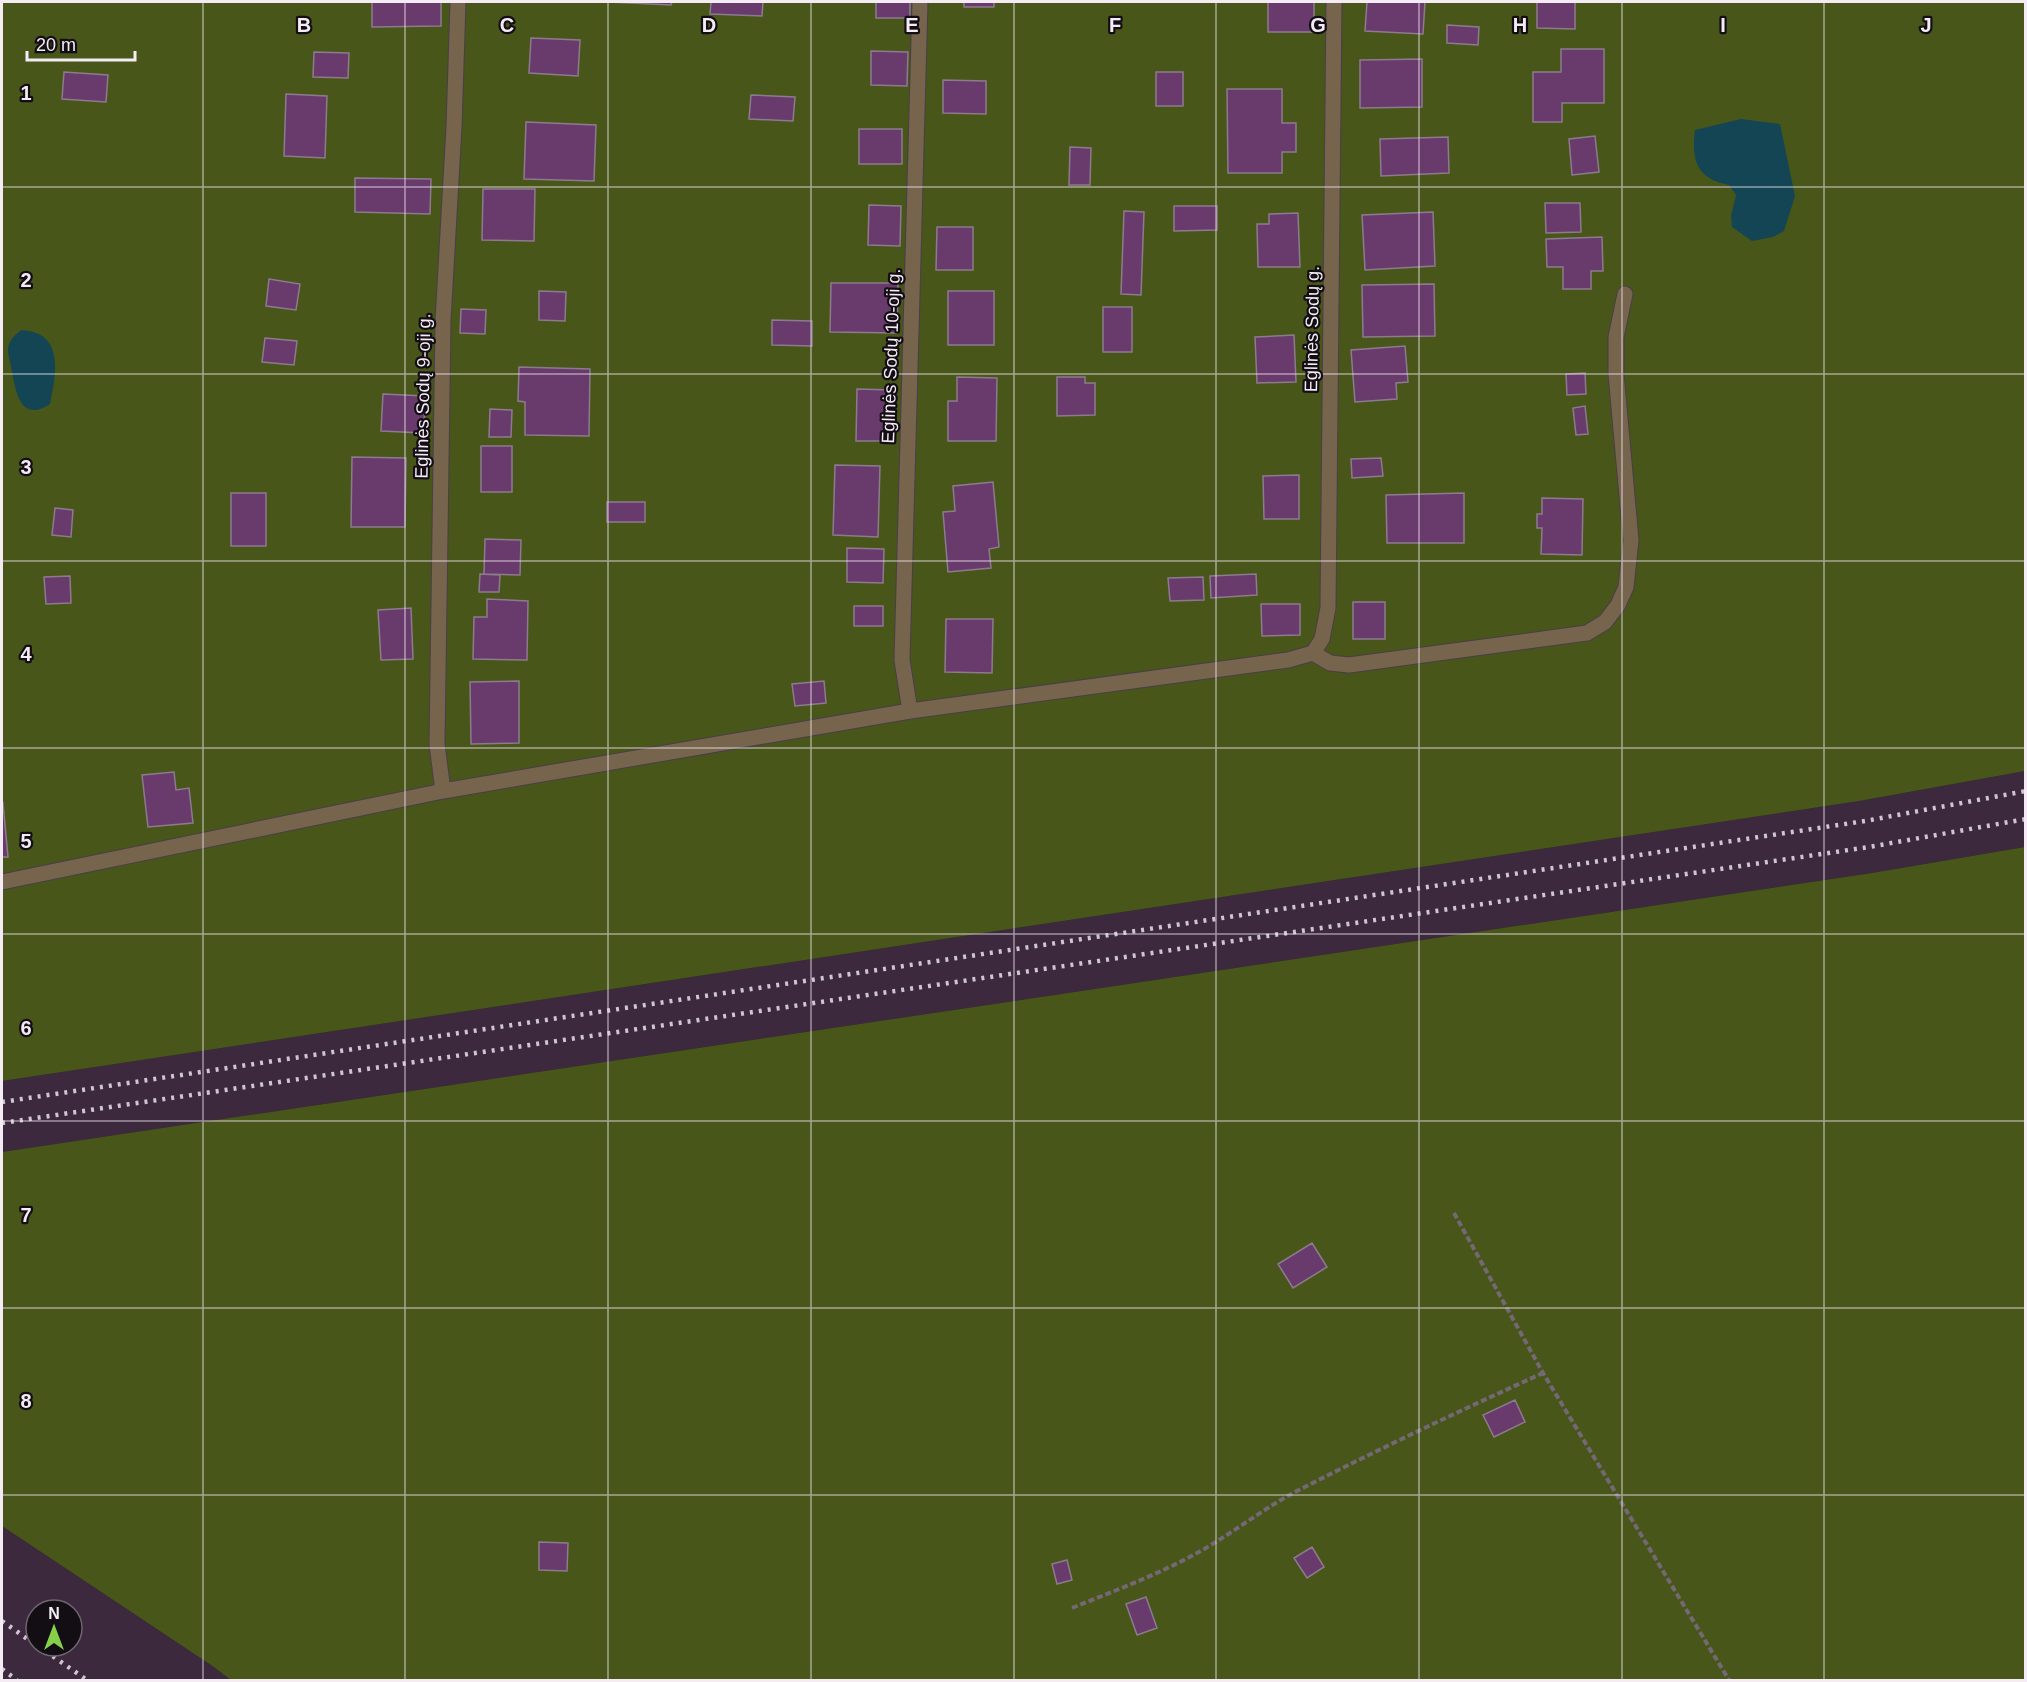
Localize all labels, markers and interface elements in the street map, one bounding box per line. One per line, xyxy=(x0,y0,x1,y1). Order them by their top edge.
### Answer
text: B xyxy=(297,14,311,36)
text: C xyxy=(500,14,514,36)
text: D xyxy=(702,14,716,36)
text: E xyxy=(905,14,919,36)
text: F xyxy=(1109,14,1121,36)
text: G xyxy=(1310,14,1326,36)
text: H xyxy=(1513,14,1527,36)
text: I xyxy=(1720,14,1726,36)
text: J xyxy=(1920,14,1932,36)
scale bar xyxy=(27,24,135,62)
text: 20 m xyxy=(36,35,76,55)
text: 1 xyxy=(20,82,32,104)
street label: Eglinės Sodų g. xyxy=(1301,266,1323,392)
street label: Eglinės Sodų 10-oji g. xyxy=(878,268,904,444)
text: 2 xyxy=(20,269,32,291)
street label: Eglinės Sodų 9-oji g. xyxy=(412,313,434,479)
text: 3 xyxy=(20,456,32,478)
text: 4 xyxy=(20,643,32,665)
text: 5 xyxy=(20,830,32,852)
text: 6 xyxy=(20,1017,32,1039)
text: 7 xyxy=(20,1204,32,1226)
text: 8 xyxy=(20,1390,32,1412)
north arrow xyxy=(24,1598,84,1658)
text: N xyxy=(48,1605,60,1622)

